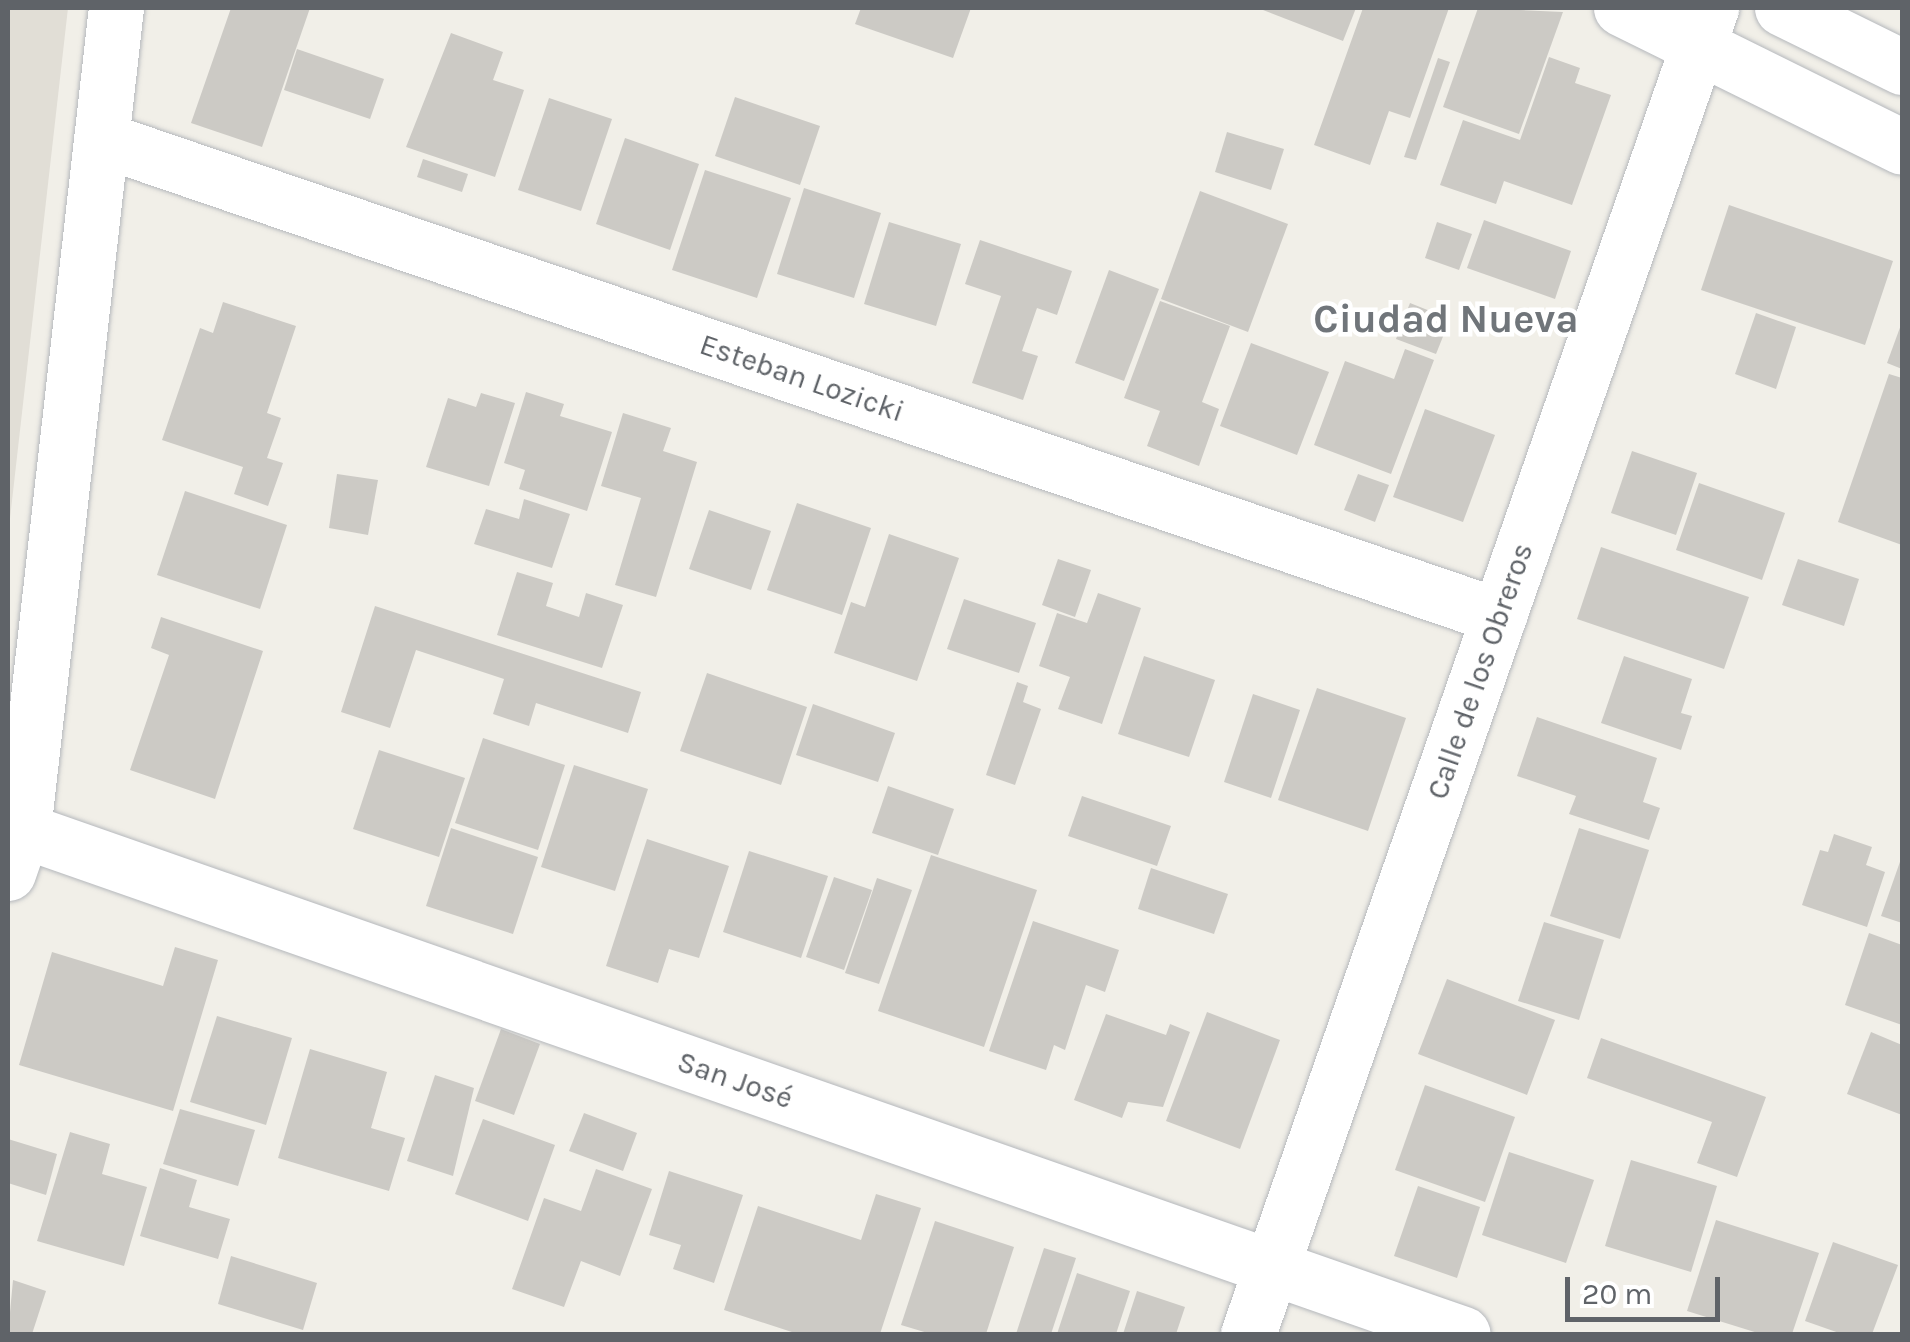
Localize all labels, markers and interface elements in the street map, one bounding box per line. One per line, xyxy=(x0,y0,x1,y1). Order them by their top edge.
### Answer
district label: Ciudad Nueva xyxy=(1313,295,1579,343)
street label: Esteban Lozicki xyxy=(695,326,909,430)
street label: Calle de los Obreros xyxy=(1419,538,1541,804)
street label: San José xyxy=(673,1044,797,1116)
scale bar xyxy=(1570,1257,1725,1319)
text: 20 m xyxy=(1582,1276,1652,1312)

